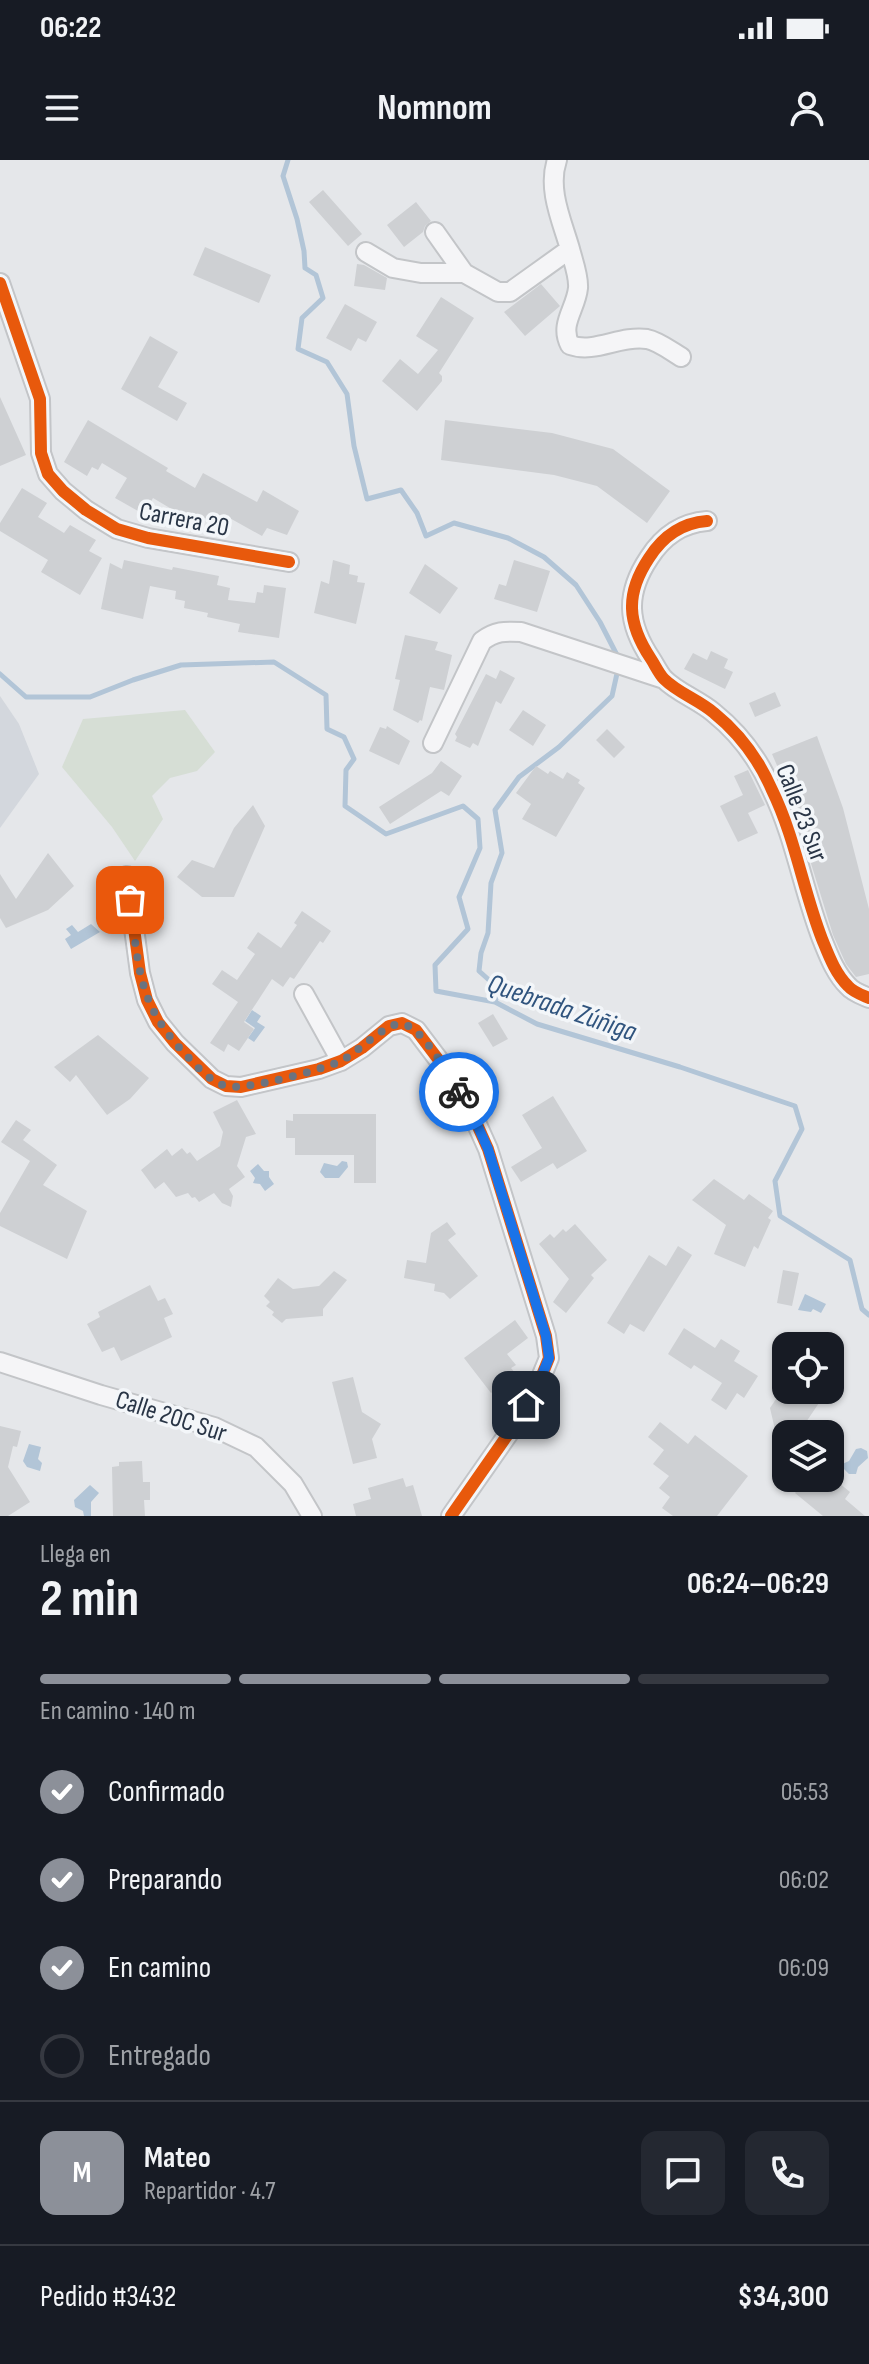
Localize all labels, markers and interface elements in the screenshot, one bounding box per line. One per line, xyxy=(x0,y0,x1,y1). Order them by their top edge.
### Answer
text: 06:22 xyxy=(40,10,101,46)
icon: menu xyxy=(40,86,84,130)
icon: person xyxy=(785,86,829,130)
text: Nomnom xyxy=(377,87,492,130)
street label: Carrera 20 xyxy=(137,496,231,544)
street label: Calle 23 Sur xyxy=(768,760,834,867)
pin xyxy=(96,866,164,934)
icon: bag xyxy=(108,878,152,922)
water label: Quebrada Zúñiga xyxy=(483,967,641,1049)
courier xyxy=(419,1052,499,1132)
icon: bike xyxy=(437,1070,481,1114)
map controls xyxy=(772,1332,844,1492)
button: locate xyxy=(772,1332,844,1404)
pin xyxy=(492,1371,560,1439)
icon: home xyxy=(504,1383,548,1427)
street label: Calle 20C Sur xyxy=(112,1384,231,1450)
button: layers xyxy=(772,1420,844,1492)
text: Llega en xyxy=(40,1539,111,1570)
text: 06:24–06:29 xyxy=(687,1566,829,1602)
text: 2 min xyxy=(40,1568,139,1631)
text: En camino · 140 m xyxy=(40,1696,195,1727)
icon: check xyxy=(40,1770,84,1814)
text: Confirmado xyxy=(108,1774,225,1810)
text: 05:53 xyxy=(781,1777,829,1808)
icon: check xyxy=(40,1858,84,1902)
text: Preparando xyxy=(108,1862,222,1898)
text: 06:02 xyxy=(779,1865,829,1896)
icon: check xyxy=(40,1946,84,1990)
text: En camino xyxy=(108,1950,211,1986)
text: 06:09 xyxy=(778,1953,829,1984)
text: Entregado xyxy=(108,2038,211,2074)
button: chat xyxy=(641,2131,725,2215)
button: phone xyxy=(745,2131,829,2215)
text: Mateo xyxy=(144,2140,211,2176)
text: M xyxy=(73,2155,91,2191)
text: Repartidor · 4.7 xyxy=(144,2176,275,2207)
text: Pedido #3432 xyxy=(40,2279,176,2315)
text: $34,300 xyxy=(737,2279,829,2315)

